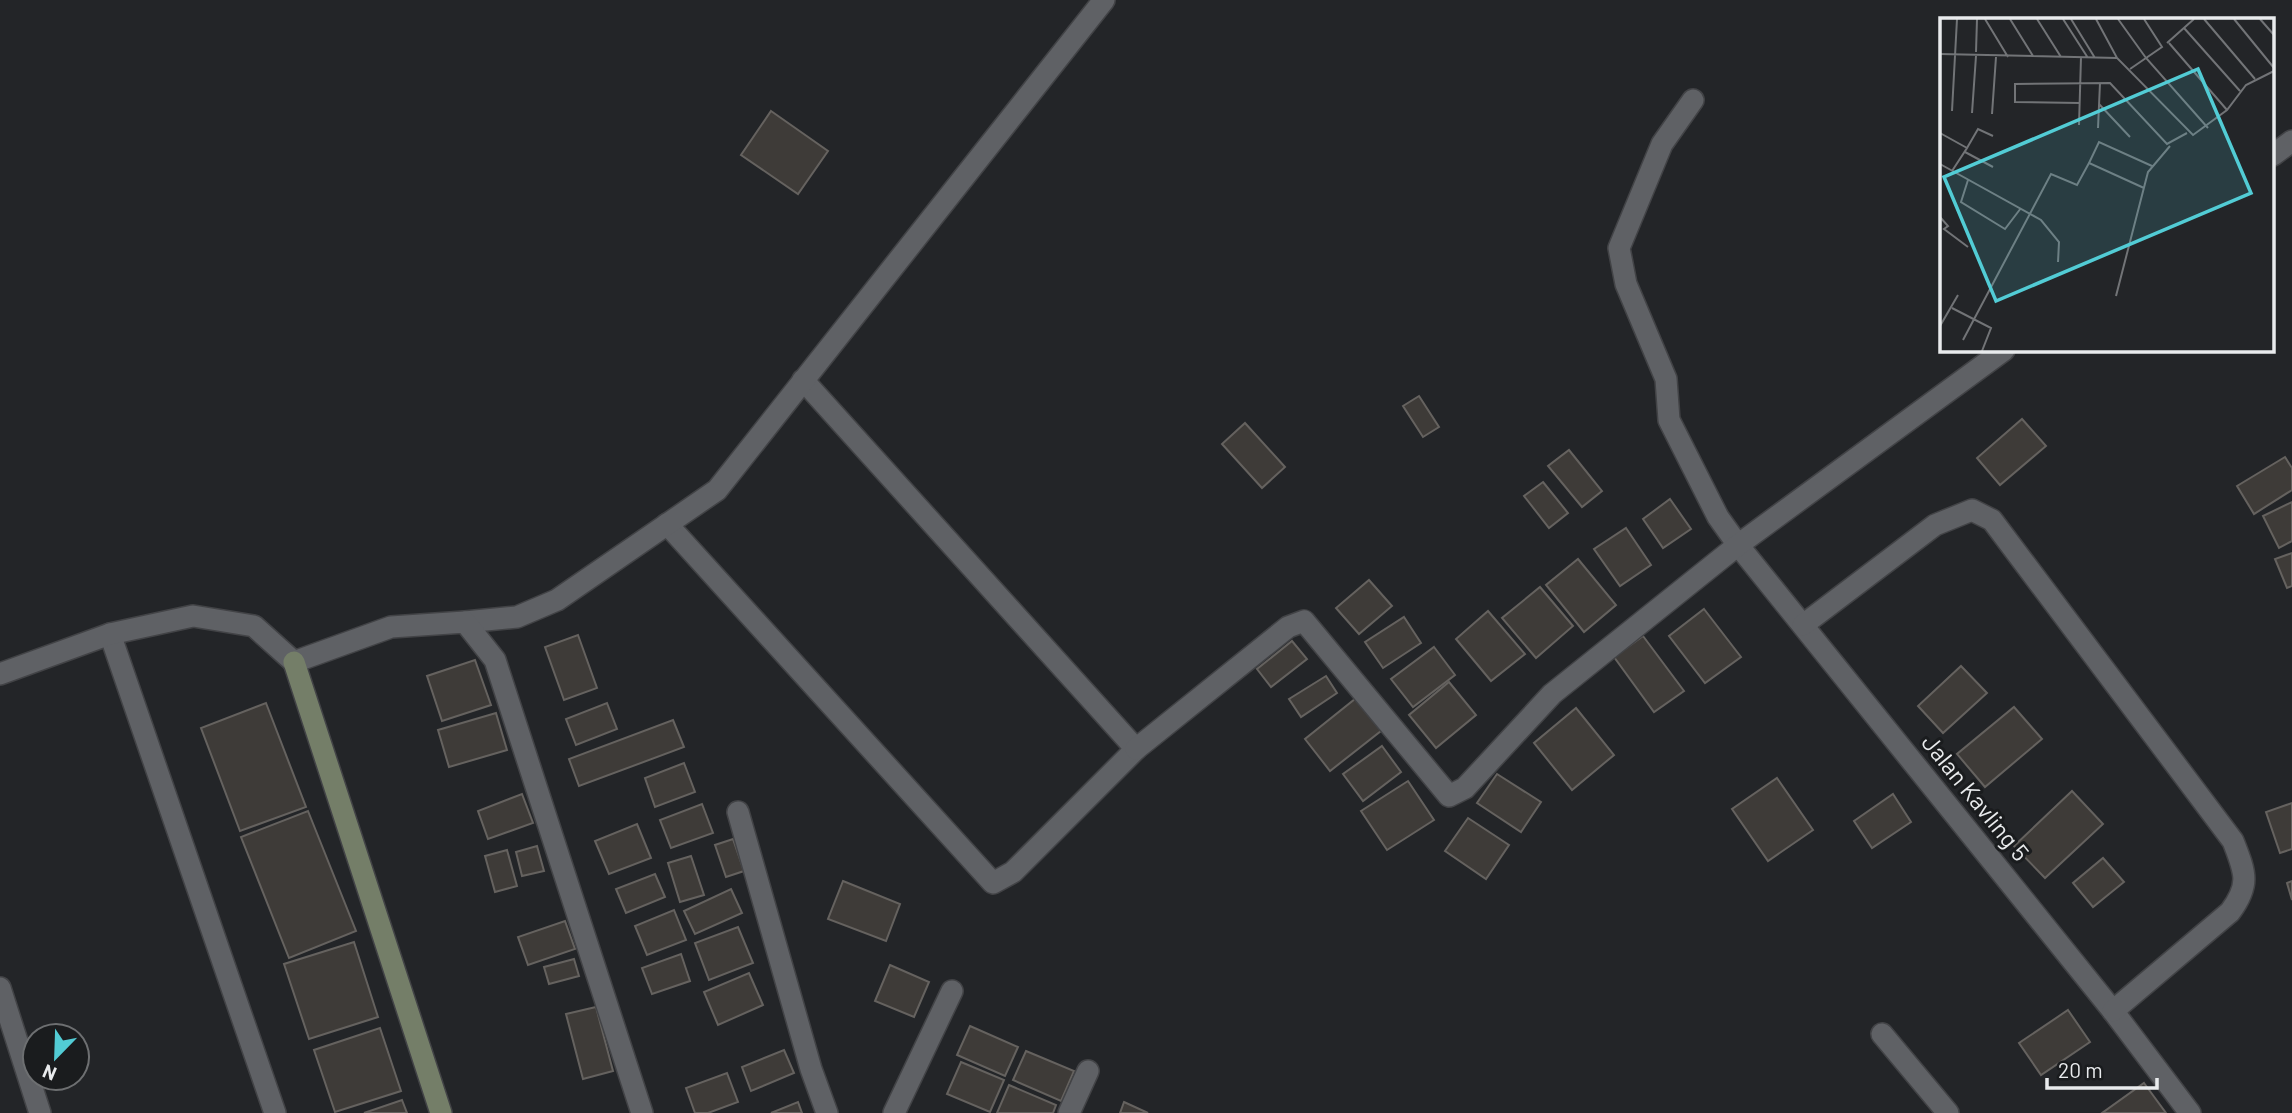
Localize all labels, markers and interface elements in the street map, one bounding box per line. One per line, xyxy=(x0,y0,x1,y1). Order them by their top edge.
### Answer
inset map xyxy=(1940,18,2274,352)
street label: Jalan Kavling 5 xyxy=(1916,728,2036,866)
north arrow xyxy=(21,1022,91,1092)
scale bar xyxy=(2047,1046,2157,1090)
text: 20 m xyxy=(2058,1057,2103,1082)
text: N xyxy=(39,1060,59,1086)

